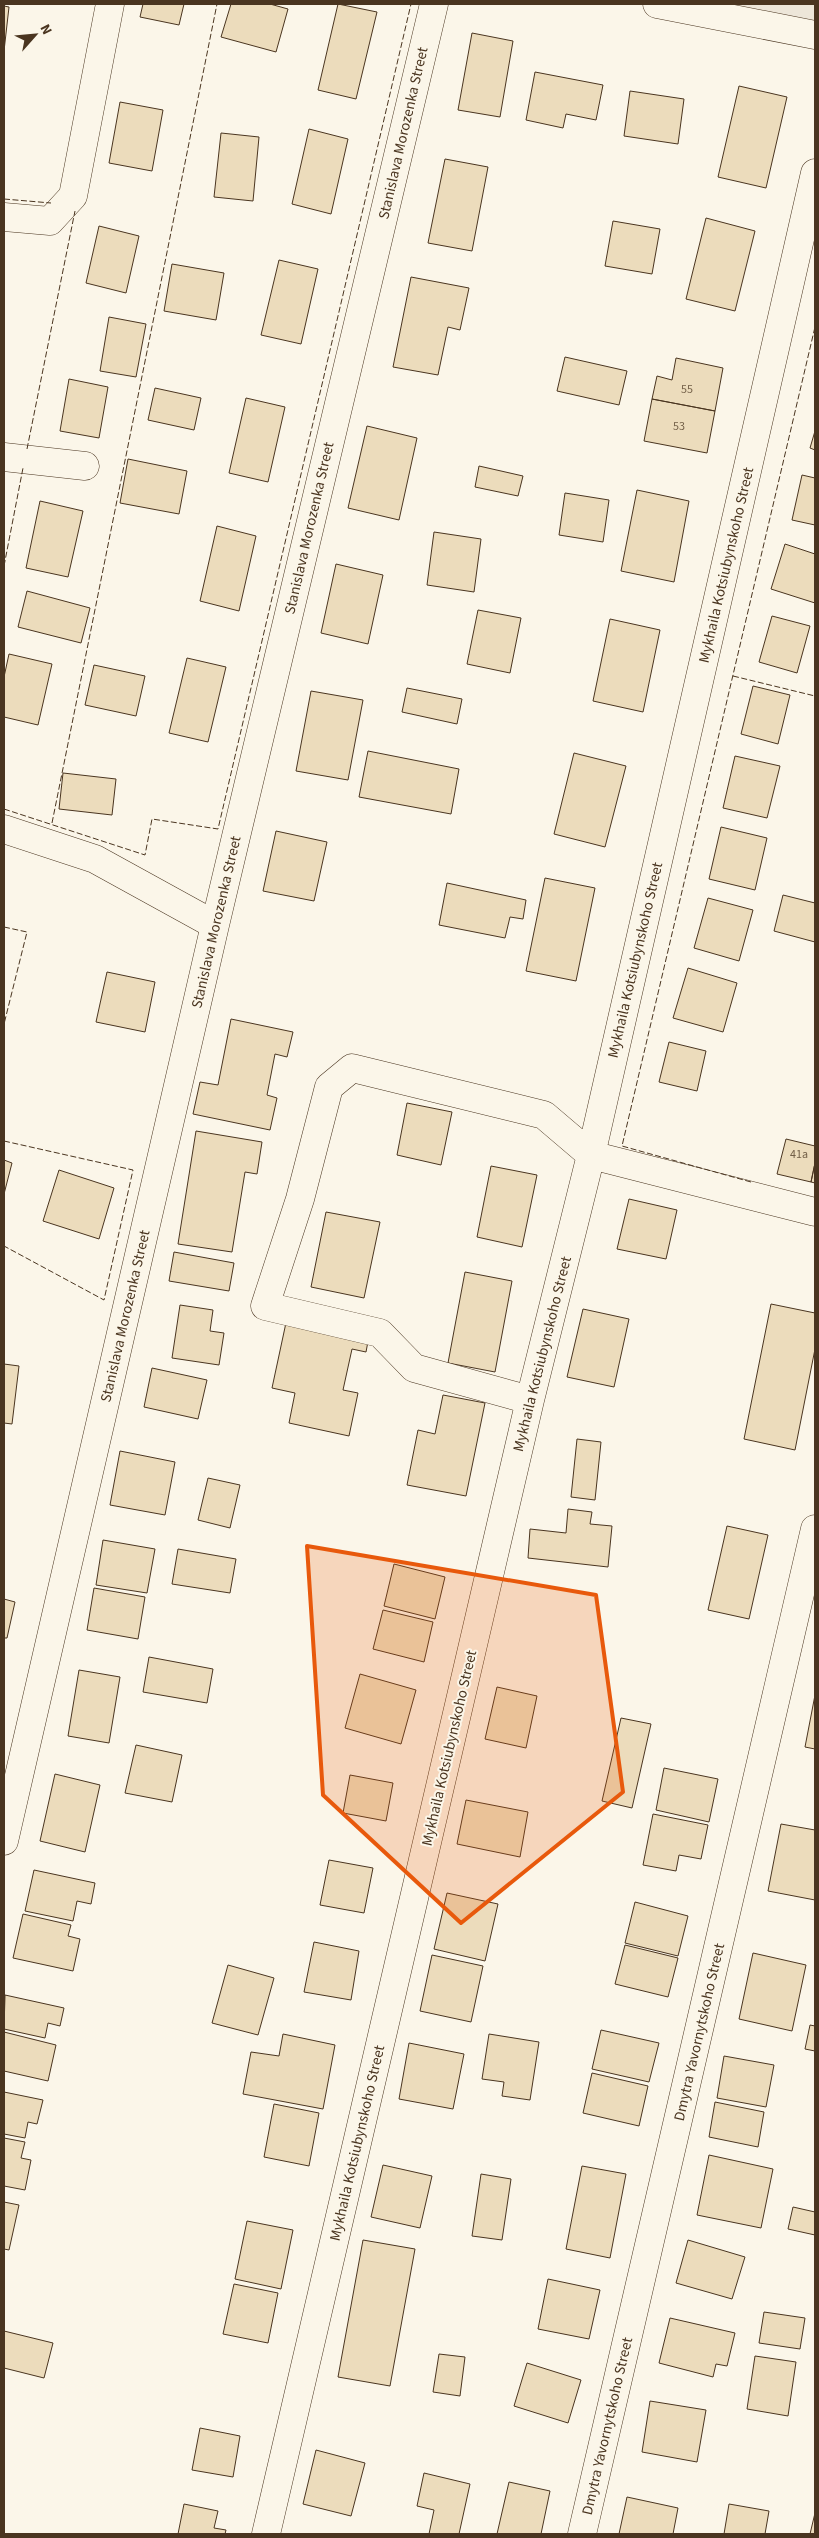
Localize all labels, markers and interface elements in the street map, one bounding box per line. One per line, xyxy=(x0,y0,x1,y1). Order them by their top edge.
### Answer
north arrow xyxy=(10,10,60,60)
text: N xyxy=(35,21,57,38)
street label: Stanislava Morozenka Street xyxy=(373,45,434,221)
house number: 55 xyxy=(681,381,693,398)
house number: 53 xyxy=(673,418,685,435)
street label: Stanislava Morozenka Street xyxy=(279,440,340,616)
street label: Mykhaila Kotsiubynskoho Street xyxy=(694,465,759,665)
street label: Stanislava Morozenka Street xyxy=(186,834,247,1010)
street label: Mykhaila Kotsiubynskoho Street xyxy=(603,860,668,1060)
house number: 41а xyxy=(790,1146,808,1163)
street label: Stanislava Morozenka Street xyxy=(95,1228,156,1404)
street label: Mykhaila Kotsiubynskoho Street xyxy=(508,1254,577,1454)
street label: Mykhaila Kotsiubynskoho Street xyxy=(417,1648,482,1848)
street label: Dmytra Yavornytskoho Street xyxy=(669,1941,730,2123)
street label: Mykhaila Kotsiubynskoho Street xyxy=(325,2043,390,2243)
street label: Dmytra Yavornytskoho Street xyxy=(577,2335,638,2517)

